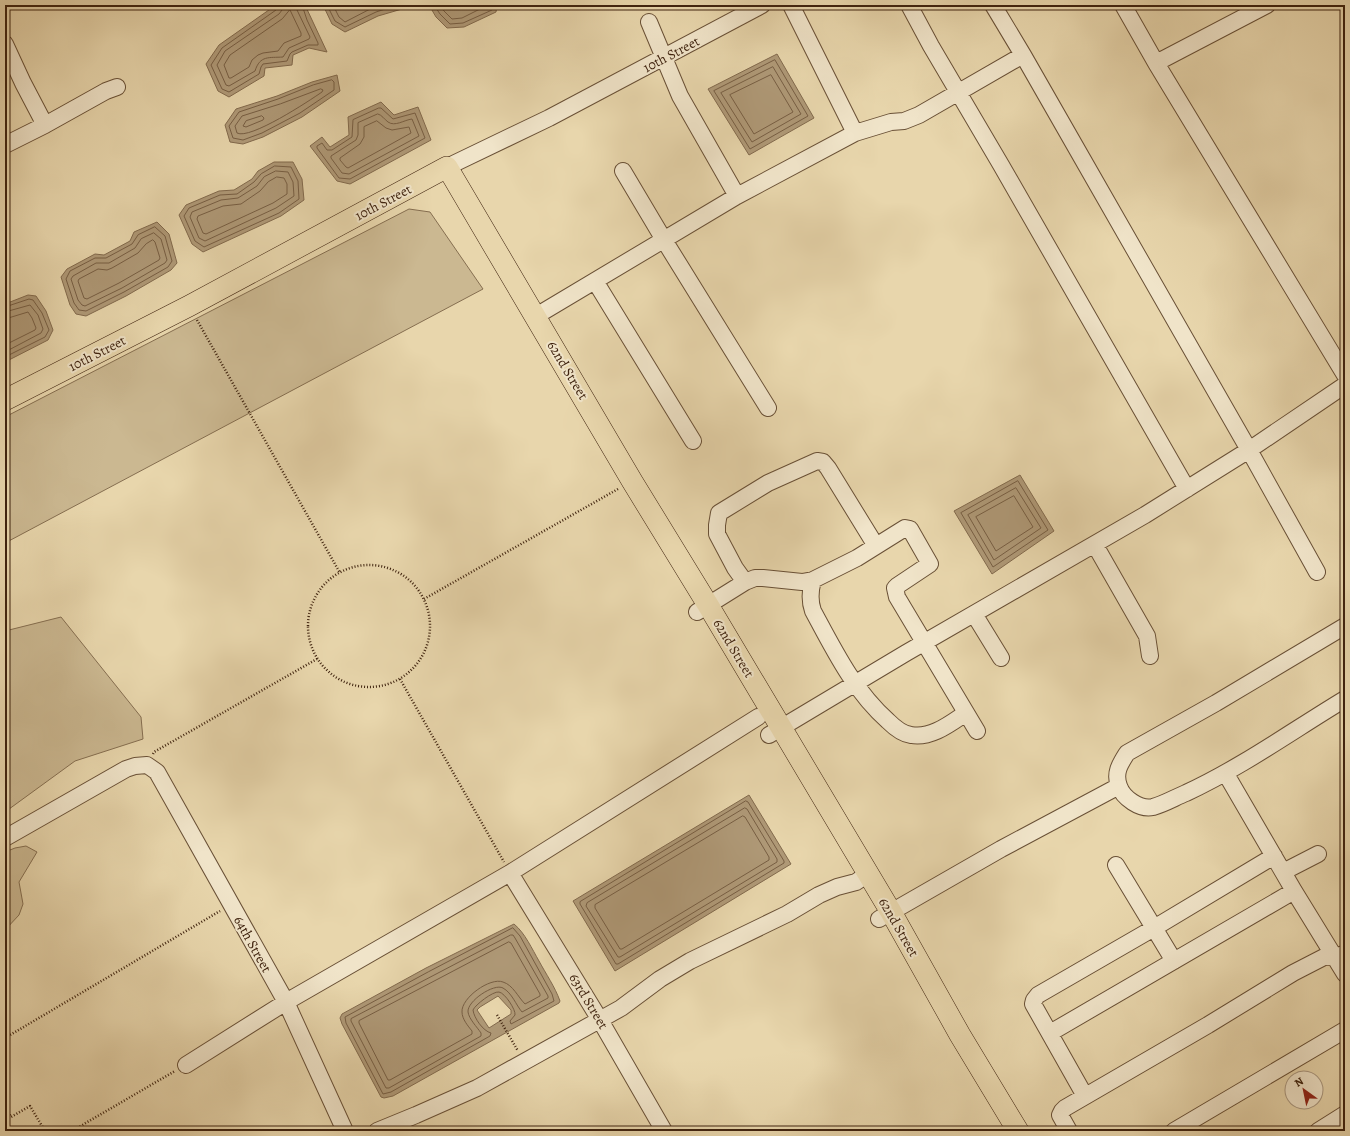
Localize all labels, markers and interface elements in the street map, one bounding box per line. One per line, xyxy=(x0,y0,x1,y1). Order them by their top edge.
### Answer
street label: 10th Street xyxy=(640,31,703,77)
street label: 10th Street xyxy=(352,179,415,225)
street label: 10th Street xyxy=(65,331,129,376)
street label: 62nd Street xyxy=(543,337,593,404)
street label: 62nd Street xyxy=(709,615,759,682)
street label: 62nd Street xyxy=(874,894,923,961)
street label: 64th Street xyxy=(229,912,276,976)
street label: 63rd Street xyxy=(564,970,613,1033)
north arrow xyxy=(1284,1070,1324,1110)
text: N xyxy=(1291,1074,1306,1091)

